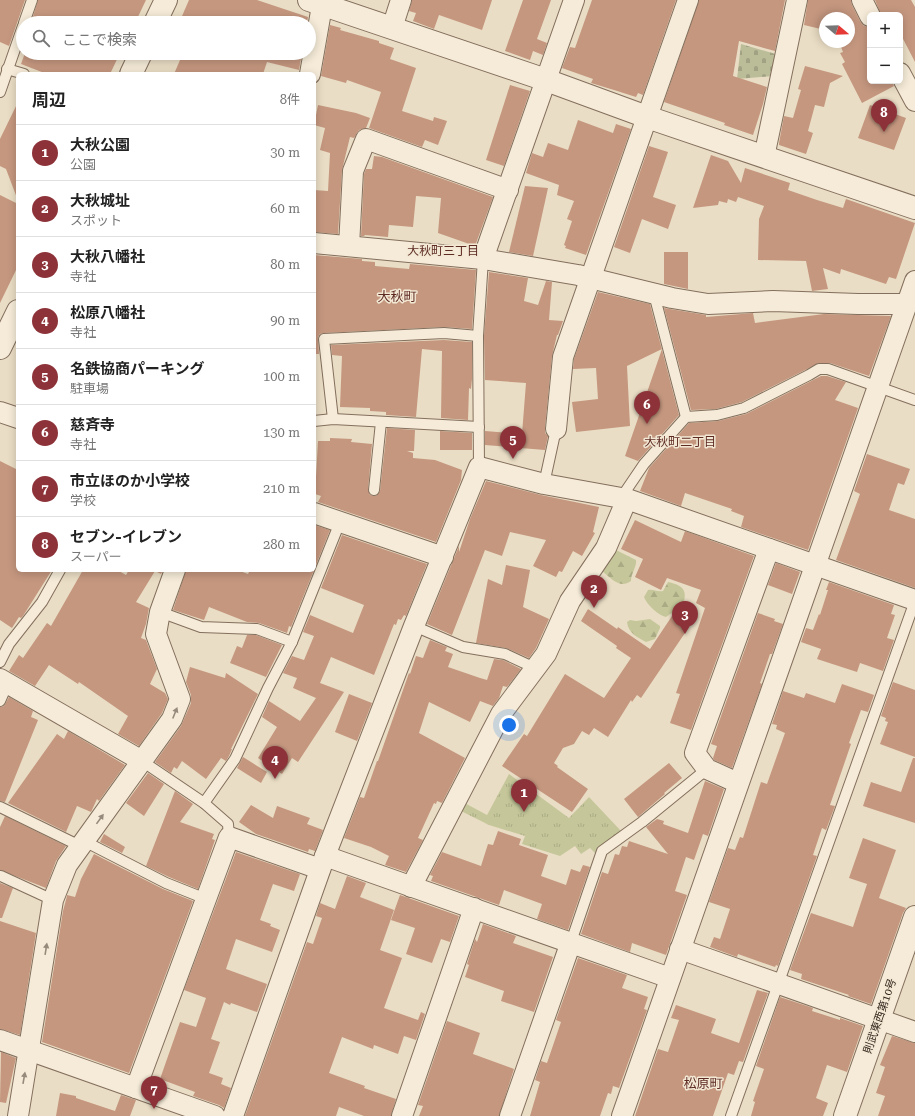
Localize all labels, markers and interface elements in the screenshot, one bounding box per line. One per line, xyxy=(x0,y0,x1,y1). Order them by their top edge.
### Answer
north arrow xyxy=(819,12,855,48)
map controls xyxy=(867,12,903,84)
button: + xyxy=(867,12,903,48)
search box xyxy=(16,16,316,60)
icon: search xyxy=(30,27,52,49)
text: ここで検索 xyxy=(62,31,137,49)
button: − xyxy=(867,48,903,84)
text: 周辺 xyxy=(32,90,66,110)
text: 8件 xyxy=(280,92,300,107)
pin: 8 xyxy=(871,99,897,132)
text: 大秋公園 xyxy=(70,136,130,154)
text: 1 xyxy=(41,145,49,160)
text: 30 m xyxy=(270,145,300,160)
text: 公園 xyxy=(70,157,96,172)
text: 大秋城址 xyxy=(70,192,130,210)
text: 2 xyxy=(41,201,49,216)
text: 60 m xyxy=(270,201,300,216)
text: スポット xyxy=(70,213,122,228)
district label: 大秋町三丁目 xyxy=(407,244,479,258)
text: 大秋八幡社 xyxy=(70,248,145,266)
text: 3 xyxy=(41,257,49,272)
text: 80 m xyxy=(270,257,300,272)
text: 寺社 xyxy=(70,269,96,284)
district label: 大秋町 xyxy=(377,289,417,304)
text: 松原八幡社 xyxy=(70,304,145,322)
text: 4 xyxy=(41,313,49,328)
text: 90 m xyxy=(270,313,300,328)
text: 寺社 xyxy=(70,325,96,340)
text: 名鉄協商パーキング xyxy=(70,360,205,378)
text: 5 xyxy=(41,369,49,384)
text: 100 m xyxy=(263,369,300,384)
text: 駐車場 xyxy=(70,381,109,396)
pin: 6 xyxy=(634,391,660,424)
text: 慈斉寺 xyxy=(70,416,115,434)
text: 6 xyxy=(41,425,49,440)
text: 130 m xyxy=(263,425,300,440)
pin: 5 xyxy=(500,426,526,459)
district label: 大秋町二丁目 xyxy=(644,435,716,449)
text: 寺社 xyxy=(70,437,96,452)
text: 市立ほのか小学校 xyxy=(70,472,190,490)
text: 7 xyxy=(41,481,49,496)
text: 210 m xyxy=(263,481,300,496)
text: 学校 xyxy=(70,493,96,508)
text: セブン-イレブン xyxy=(70,528,182,546)
text: 8 xyxy=(41,537,49,552)
text: 280 m xyxy=(263,537,300,552)
text: スーパー xyxy=(70,549,122,564)
pin: 2 xyxy=(581,575,607,608)
pin: 3 xyxy=(672,601,698,634)
one-way arrow xyxy=(172,707,178,719)
your location xyxy=(499,715,519,735)
pin: 4 xyxy=(262,746,288,779)
pin: 1 xyxy=(511,779,537,812)
one-way arrow xyxy=(96,814,104,824)
one-way arrow xyxy=(43,943,49,955)
street label: 則武東西第10号 xyxy=(861,977,899,1055)
one-way arrow xyxy=(22,1071,28,1084)
pin: 7 xyxy=(141,1076,167,1109)
district label: 松原町 xyxy=(683,1076,723,1091)

